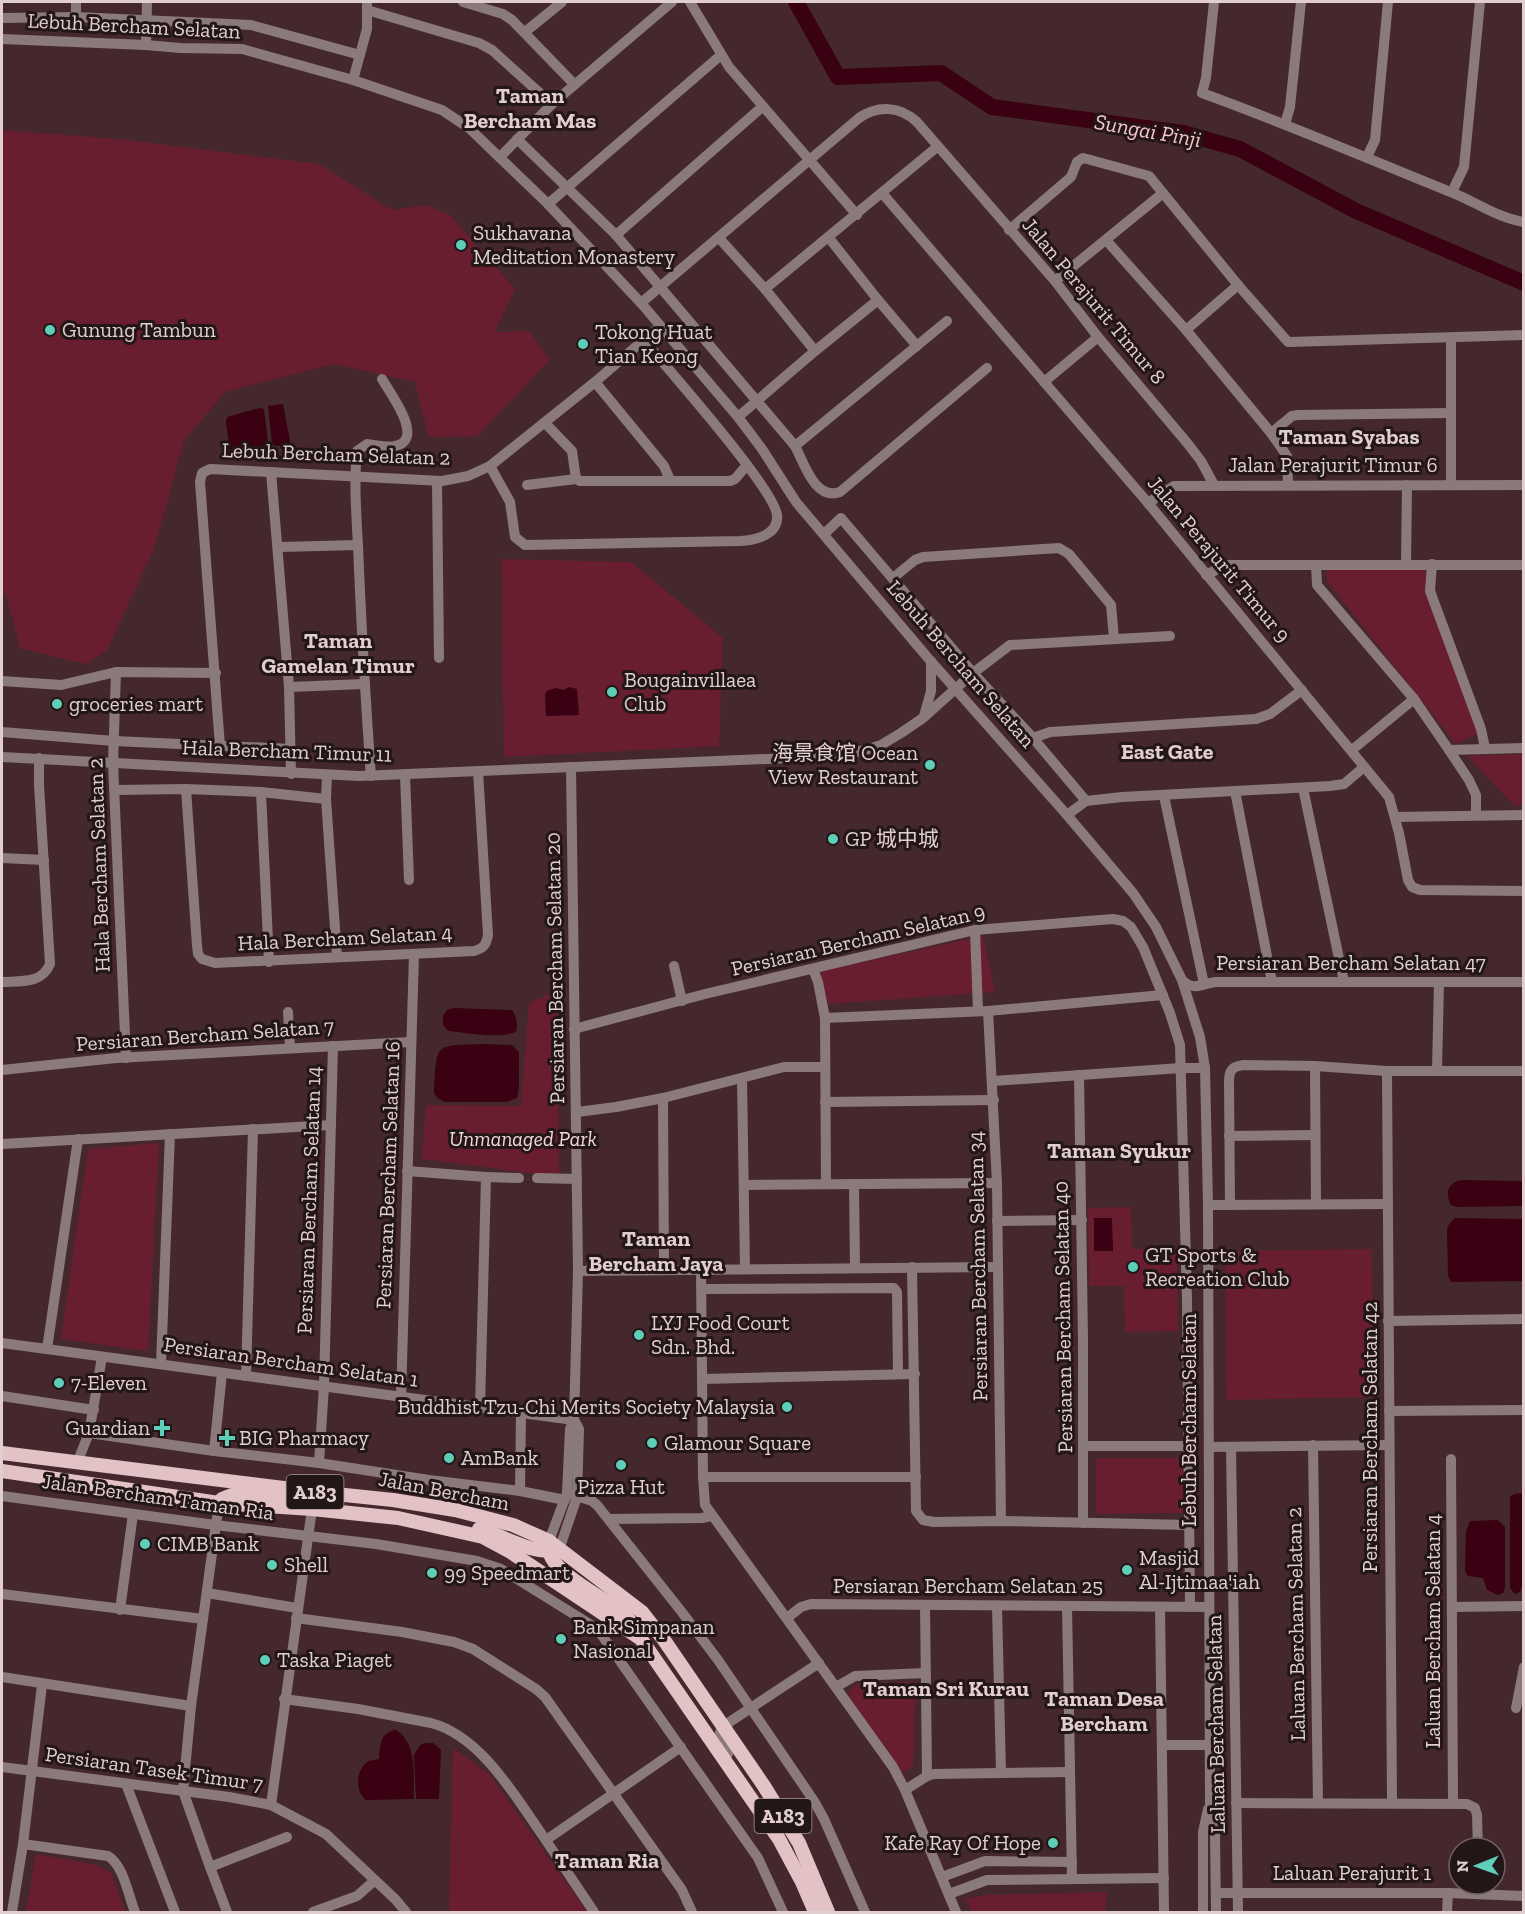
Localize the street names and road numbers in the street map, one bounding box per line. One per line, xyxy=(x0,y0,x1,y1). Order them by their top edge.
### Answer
street label: Lebuh Bercham Selatan xyxy=(27,7,241,44)
street label: Jalan Perajurit Timur 8 xyxy=(1017,212,1171,390)
street label: Lebuh Bercham Selatan 2 xyxy=(221,437,451,470)
street label: Jalan Perajurit Timur 6 xyxy=(1228,452,1438,478)
street label: Jalan Perajurit Timur 9 xyxy=(1142,470,1296,648)
street label: Lebuh Bercham Selatan xyxy=(882,575,1041,752)
street label: Hala Bercham Timur 11 xyxy=(182,734,392,767)
street label: Hala Bercham Selatan 2 xyxy=(82,757,115,973)
street label: Persiaran Bercham Selatan 20 xyxy=(540,832,569,1104)
street label: Persiaran Bercham Selatan 9 xyxy=(728,898,987,981)
street label: Hala Bercham Selatan 4 xyxy=(237,919,453,956)
street label: Persiaran Bercham Selatan 47 xyxy=(1216,950,1486,975)
street label: Persiaran Bercham Selatan 7 xyxy=(75,1013,335,1056)
street label: Persiaran Bercham Selatan 16 xyxy=(370,1041,405,1309)
street label: Persiaran Bercham Selatan 14 xyxy=(291,1066,326,1334)
street label: Persiaran Bercham Selatan 34 xyxy=(963,1131,992,1401)
street label: Persiaran Bercham Selatan 40 xyxy=(1048,1181,1077,1453)
street label: Persiaran Bercham Selatan 42 xyxy=(1357,1302,1382,1572)
street label: Lebuh Bercham Selatan xyxy=(1176,1313,1201,1527)
street label: Persiaran Bercham Selatan 1 xyxy=(162,1331,420,1392)
street label: Jalan Bercham xyxy=(377,1466,512,1515)
street label: Jalan Bercham Taman Ria xyxy=(41,1468,276,1525)
road number: A183 xyxy=(286,1475,344,1509)
street label: Laluan Bercham Selatan 2 xyxy=(1281,1507,1310,1741)
street label: Laluan Bercham Selatan 4 xyxy=(1420,1514,1445,1748)
street label: Persiaran Bercham Selatan 25 xyxy=(833,1573,1103,1598)
street label: Laluan Bercham Selatan xyxy=(1201,1615,1230,1833)
street label: Persiaran Tasek Timur 7 xyxy=(44,1741,265,1796)
road number: A183 xyxy=(754,1799,812,1833)
street label: Laluan Perajurit 1 xyxy=(1273,1860,1431,1886)

